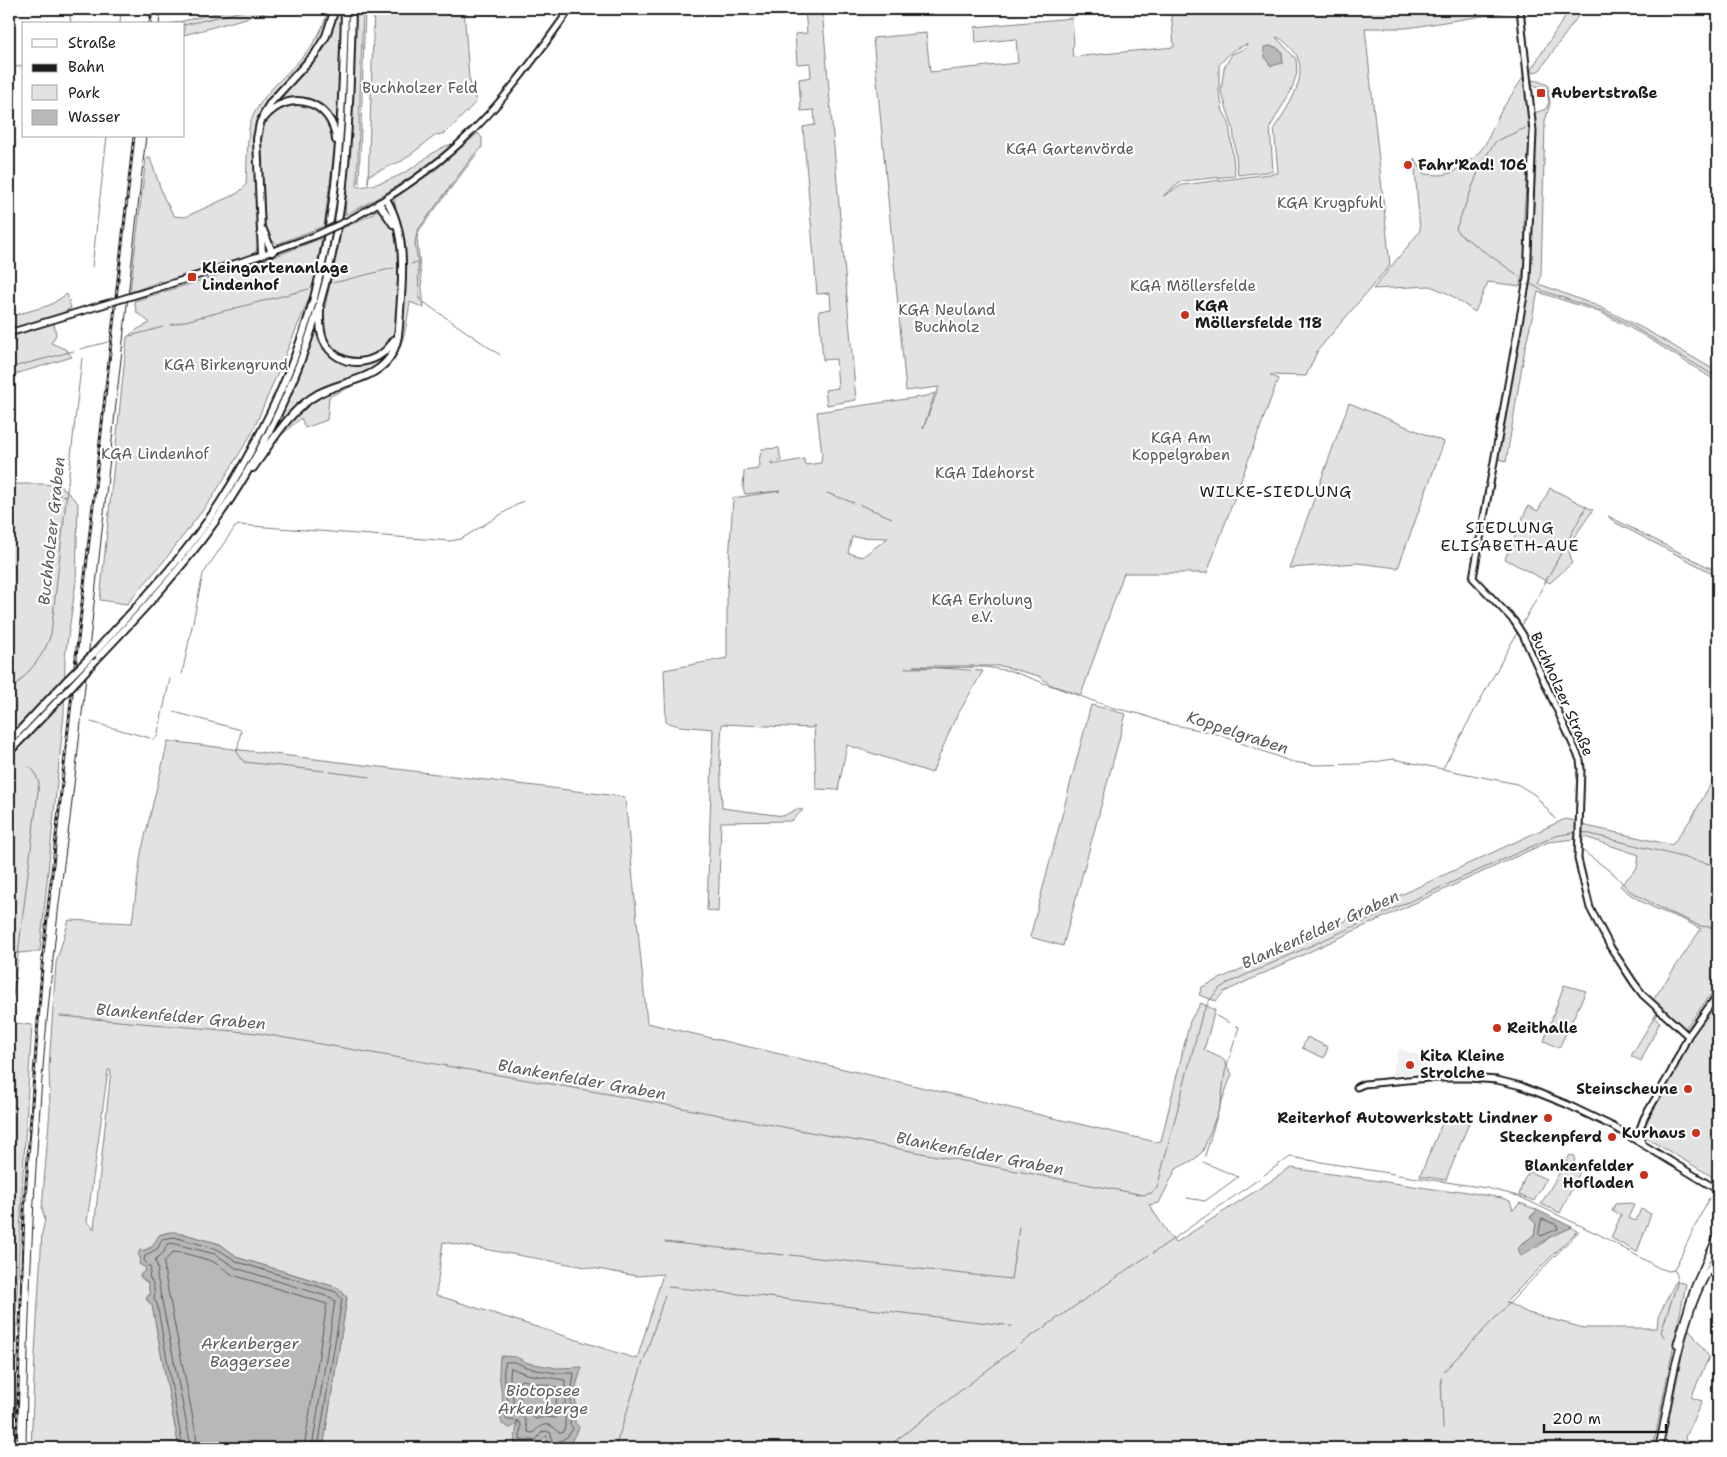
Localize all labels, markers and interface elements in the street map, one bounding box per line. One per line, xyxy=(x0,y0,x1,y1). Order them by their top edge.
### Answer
legend xyxy=(22,22,185,138)
text: Straße xyxy=(68,33,116,53)
text: Bahn xyxy=(68,57,104,77)
park label: Buchholzer Feld xyxy=(362,78,478,98)
text: Park xyxy=(68,83,100,103)
place label: Aubertstraße xyxy=(1551,83,1658,103)
marker: Aubertstraße xyxy=(1535,87,1547,99)
text: Wasser xyxy=(68,107,121,127)
park label: KGA Gartenvörde xyxy=(1006,139,1134,159)
place label: Fahr'Rad! 106 xyxy=(1418,155,1527,175)
marker: Fahr'Rad! 106 xyxy=(1402,159,1414,171)
park label: KGA Krugpfuhl xyxy=(1277,193,1383,213)
place label: Kleingartenanlage Lindenhof xyxy=(202,258,349,295)
marker: Kleingartenanlage Lindenhof xyxy=(186,271,198,283)
park label: KGA Möllersfelde xyxy=(1130,276,1256,296)
place label: KGA Möllersfelde 118 xyxy=(1195,296,1322,333)
park label: KGA Neuland Buchholz xyxy=(898,300,996,337)
marker: KGA Möllersfelde 118 xyxy=(1179,309,1191,321)
park label: KGA Birkengrund xyxy=(164,355,289,375)
park label: KGA Am Koppelgraben xyxy=(1132,428,1230,465)
park label: KGA Lindenhof xyxy=(101,444,210,464)
water label: Buchholzer Graben xyxy=(33,456,70,606)
park label: KGA Idehorst xyxy=(935,463,1035,483)
district label: WILKE-SIEDLUNG xyxy=(1200,481,1352,502)
district label: SIEDLUNG ELISABETH-AUE xyxy=(1440,517,1580,556)
park label: KGA Erholung e.V. xyxy=(932,590,1032,627)
street label: Buchholzer Straße xyxy=(1526,629,1598,759)
water label: Koppelgraben xyxy=(1184,706,1291,759)
water label: Blankenfelder Graben xyxy=(1238,885,1402,974)
water label: Blankenfelder Graben xyxy=(95,999,267,1034)
place label: Reithalle xyxy=(1507,1018,1578,1038)
marker: Reithalle xyxy=(1491,1022,1503,1034)
place label: Kita Kleine Strolche xyxy=(1420,1046,1505,1083)
water label: Blankenfelder Graben xyxy=(496,1054,668,1105)
marker: Kita Kleine Strolche xyxy=(1404,1059,1416,1071)
place label: Steinscheune xyxy=(1576,1079,1678,1099)
marker: Steinscheune xyxy=(1682,1083,1694,1095)
place label: Reiterhof Autowerkstatt Lindner xyxy=(1277,1108,1538,1128)
marker: Reiterhof Autowerkstatt Lindner xyxy=(1542,1112,1554,1124)
place label: Kurhaus xyxy=(1622,1123,1686,1143)
water label: Blankenfelder Graben xyxy=(894,1127,1066,1180)
place label: Steckenpferd xyxy=(1500,1127,1602,1147)
marker: Kurhaus xyxy=(1690,1127,1702,1139)
marker: Steckenpferd xyxy=(1606,1131,1618,1143)
place label: Blankenfelder Hofladen xyxy=(1525,1156,1634,1193)
marker: Blankenfelder Hofladen xyxy=(1638,1169,1650,1181)
water label: Arkenberger Baggersee xyxy=(201,1333,299,1372)
water label: Biotopsee Arkenberge xyxy=(498,1380,588,1419)
scale bar xyxy=(1544,1402,1667,1434)
text: 200 m xyxy=(1552,1409,1601,1429)

